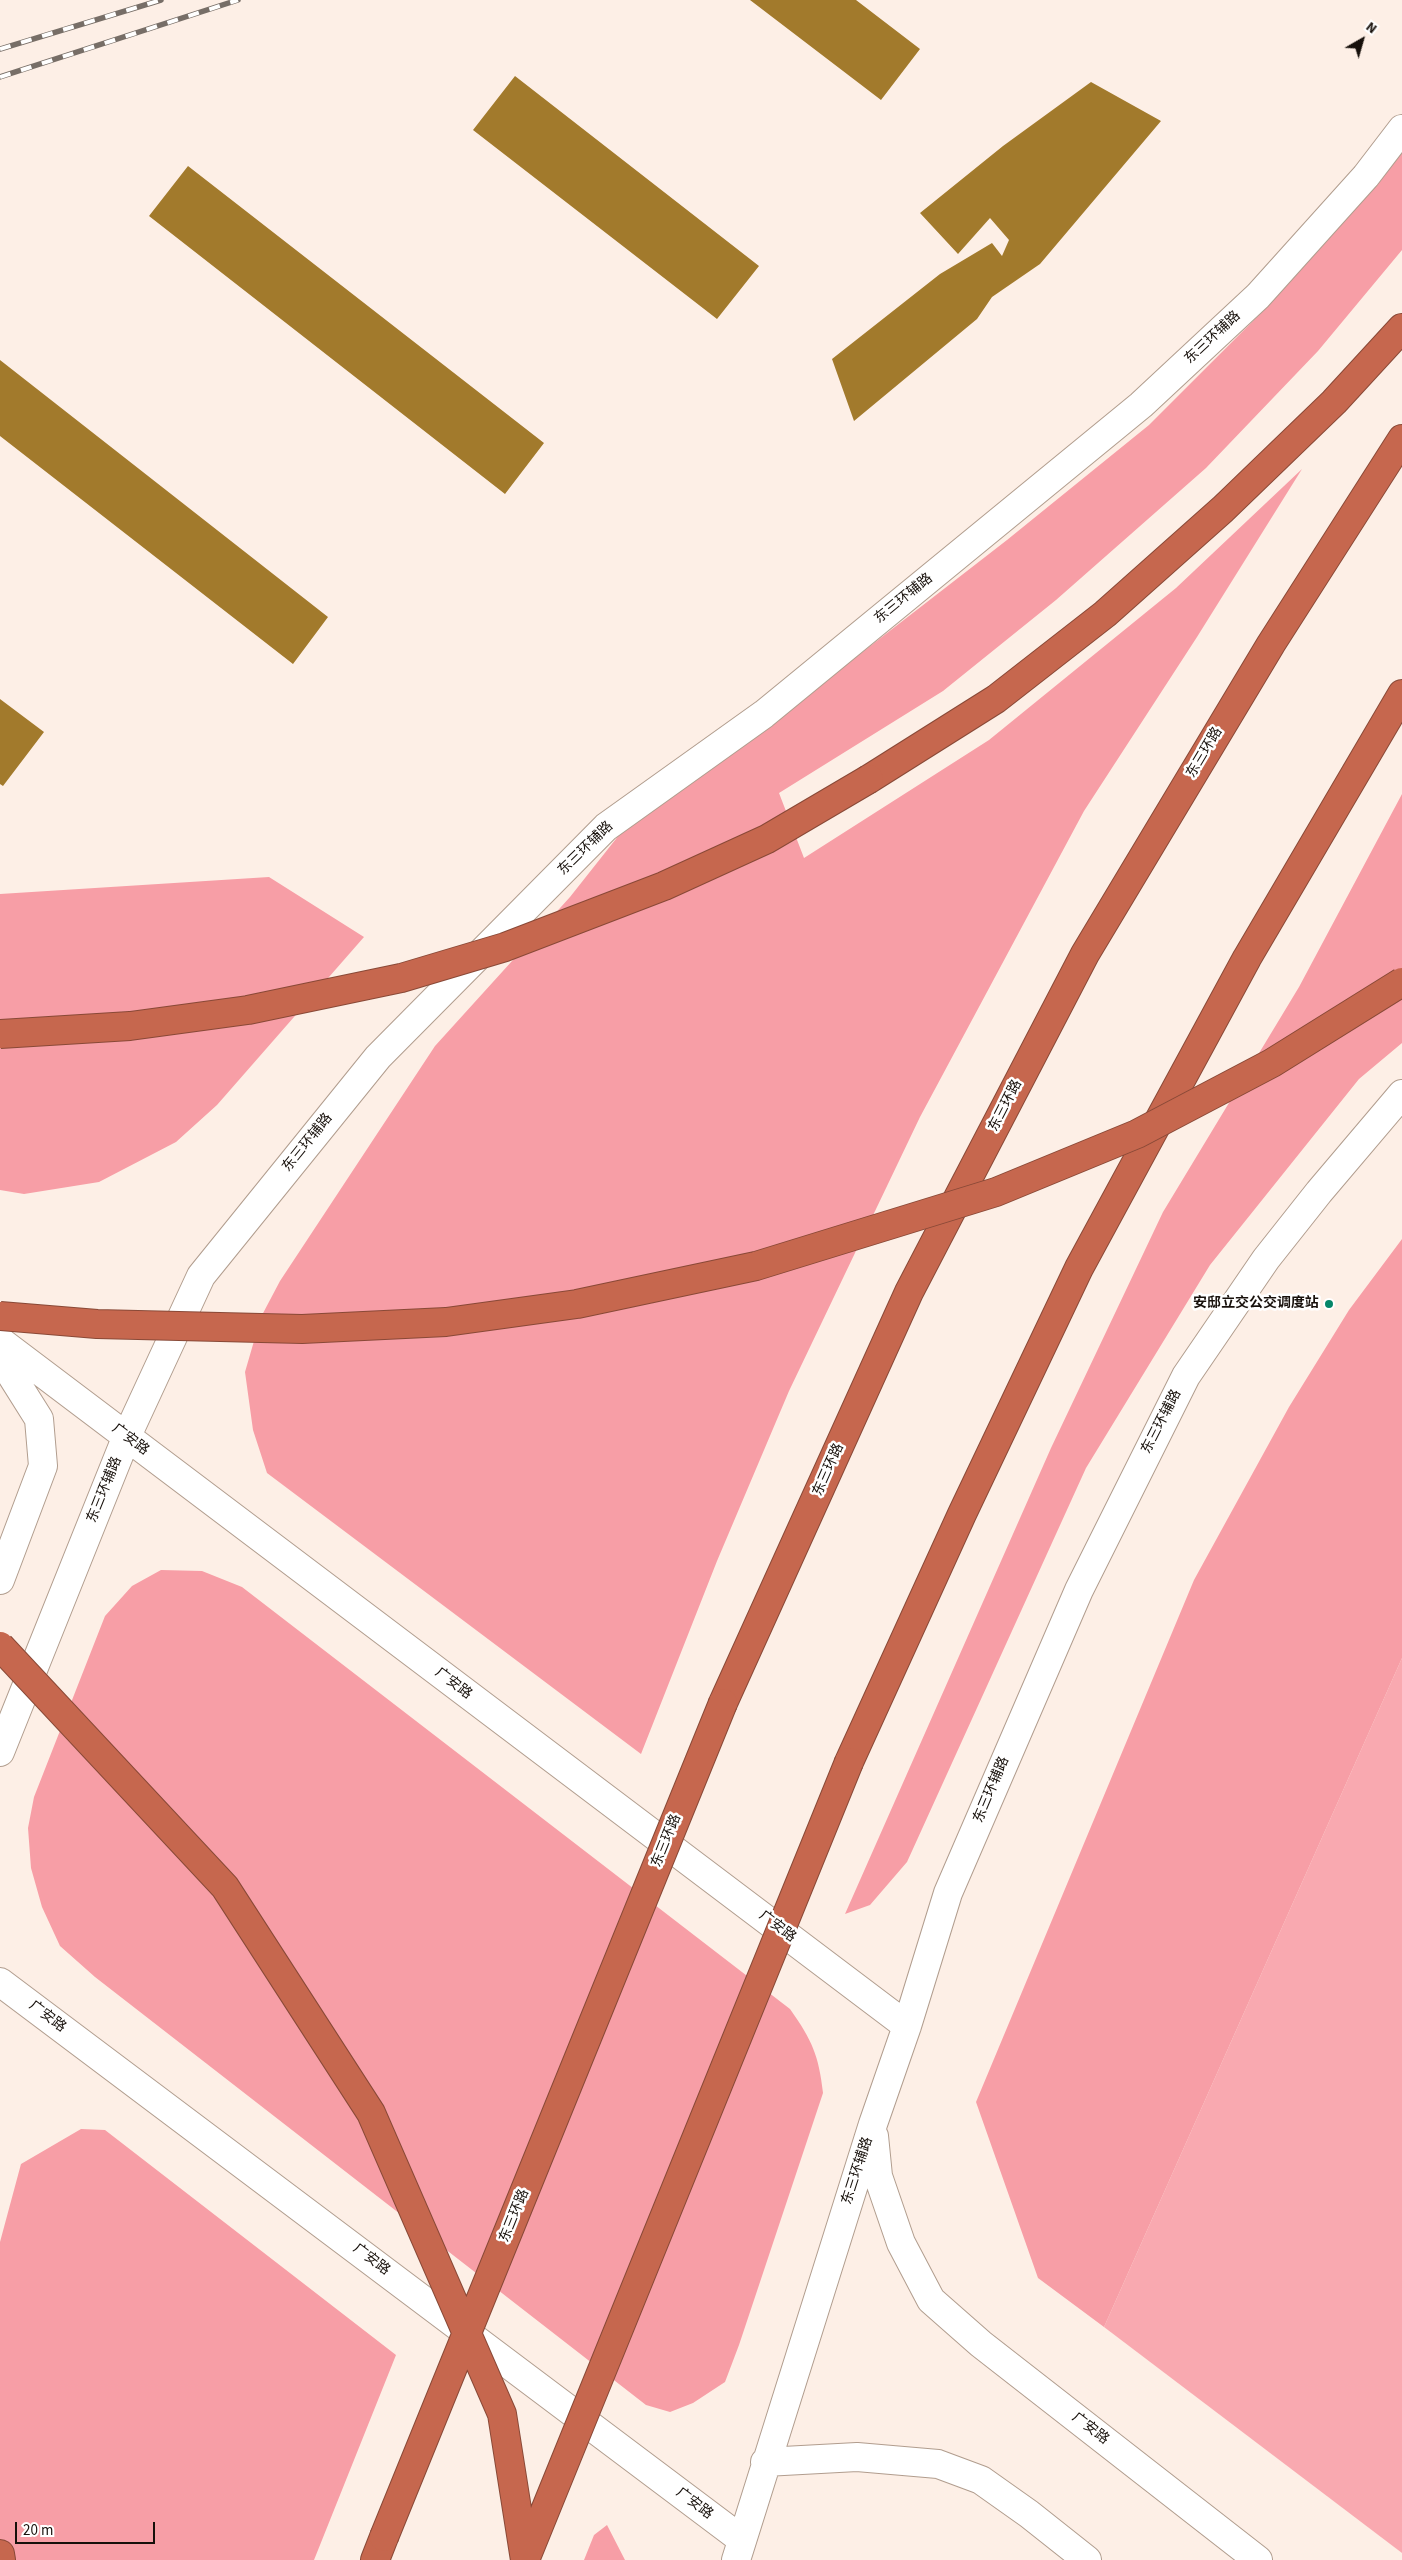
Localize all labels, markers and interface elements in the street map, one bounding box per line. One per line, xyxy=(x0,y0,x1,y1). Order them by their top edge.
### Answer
north arrow xyxy=(1337,15,1387,65)
text: N xyxy=(1361,17,1381,39)
street label: 东三环辅路 xyxy=(1182,308,1244,368)
street label: 东三环辅路 xyxy=(872,570,936,628)
street label: 东三环路 xyxy=(1183,725,1227,781)
street label: 东三环辅路 xyxy=(555,819,617,879)
street label: 东三环路 xyxy=(986,1077,1026,1135)
street label: 东三环辅路 xyxy=(279,1111,337,1175)
place label: 安邸立交公交调度站 xyxy=(1193,1296,1319,1312)
marker: 安邸立交公交调度站 xyxy=(1323,1298,1335,1310)
street label: 东三环辅路 xyxy=(1139,1387,1185,1457)
street label: 广安路 xyxy=(108,1421,152,1459)
street label: 东三环路 xyxy=(810,1441,848,1499)
street label: 东三环辅路 xyxy=(84,1454,126,1526)
street label: 广安路 xyxy=(431,1665,475,1703)
street label: 东三环辅路 xyxy=(971,1755,1013,1825)
street label: 东三环路 xyxy=(649,1812,685,1870)
street label: 广安路 xyxy=(755,1908,799,1946)
street label: 广安路 xyxy=(25,1998,69,2036)
street label: 东三环辅路 xyxy=(839,2135,877,2207)
street label: 东三环路 xyxy=(497,2187,533,2245)
street label: 广安路 xyxy=(349,2241,393,2279)
street label: 广安路 xyxy=(1068,2409,1112,2449)
street label: 广安路 xyxy=(672,2485,716,2523)
scale bar xyxy=(18,2512,158,2544)
text: 20 m xyxy=(23,2520,53,2541)

